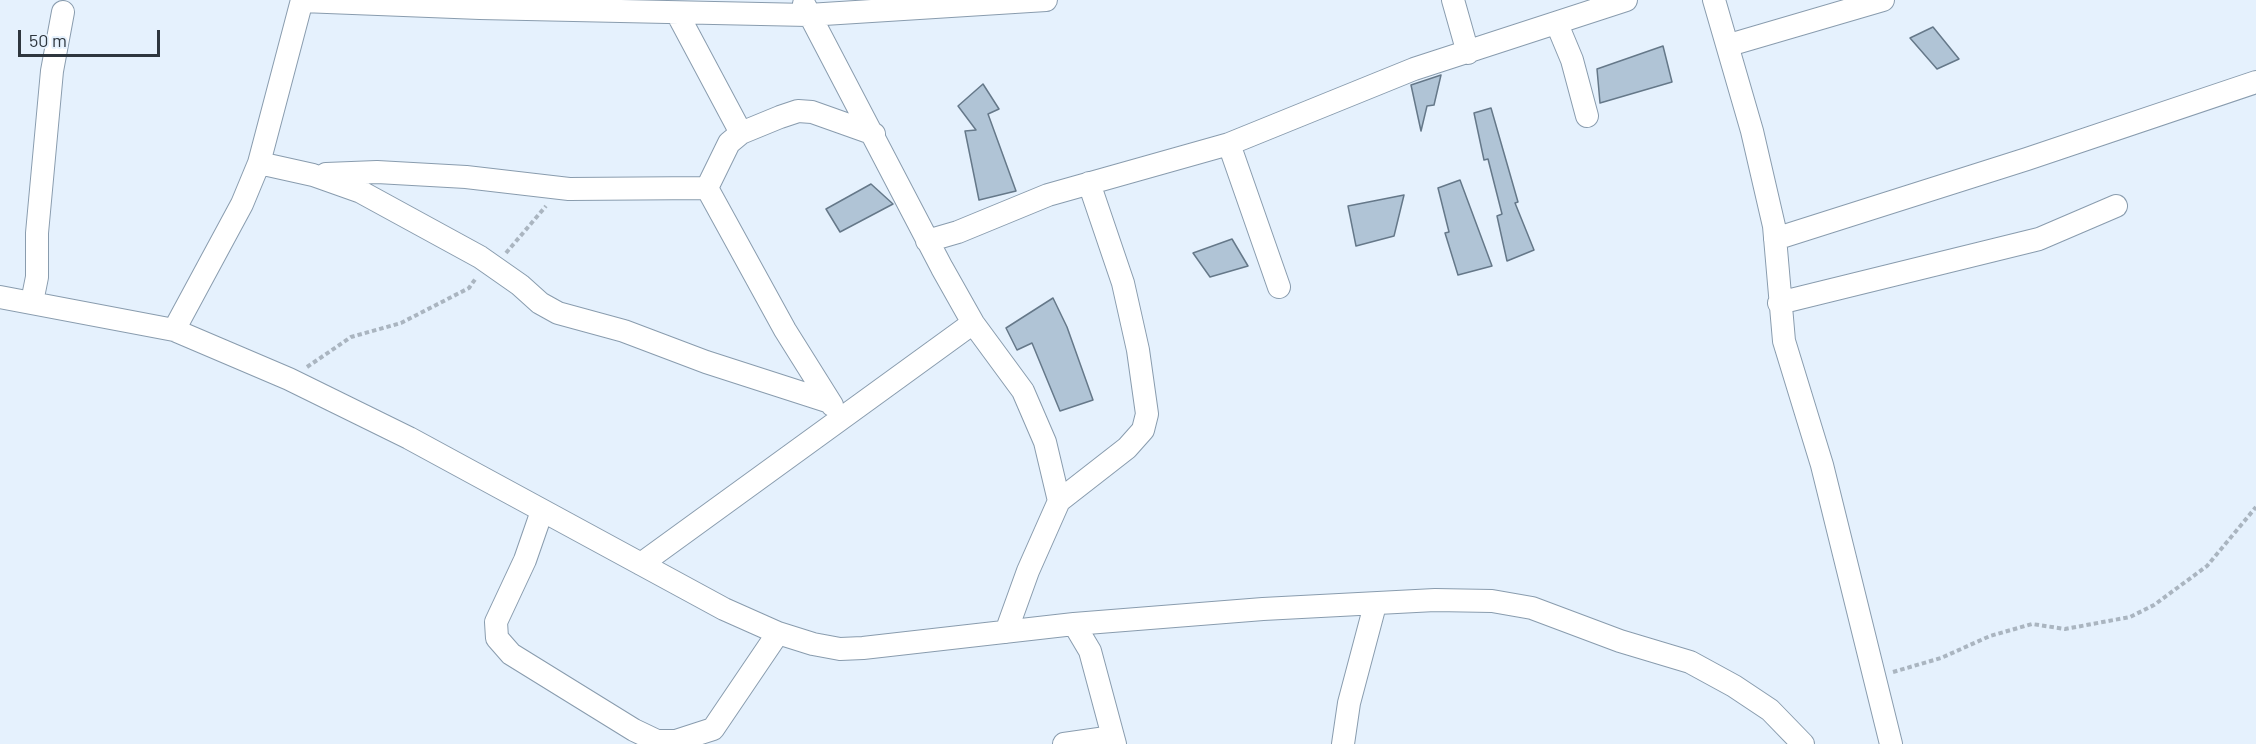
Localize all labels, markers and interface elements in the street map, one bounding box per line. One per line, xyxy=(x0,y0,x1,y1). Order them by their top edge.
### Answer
scale bar xyxy=(21,18,164,56)
text: 50 m xyxy=(29,29,67,51)

